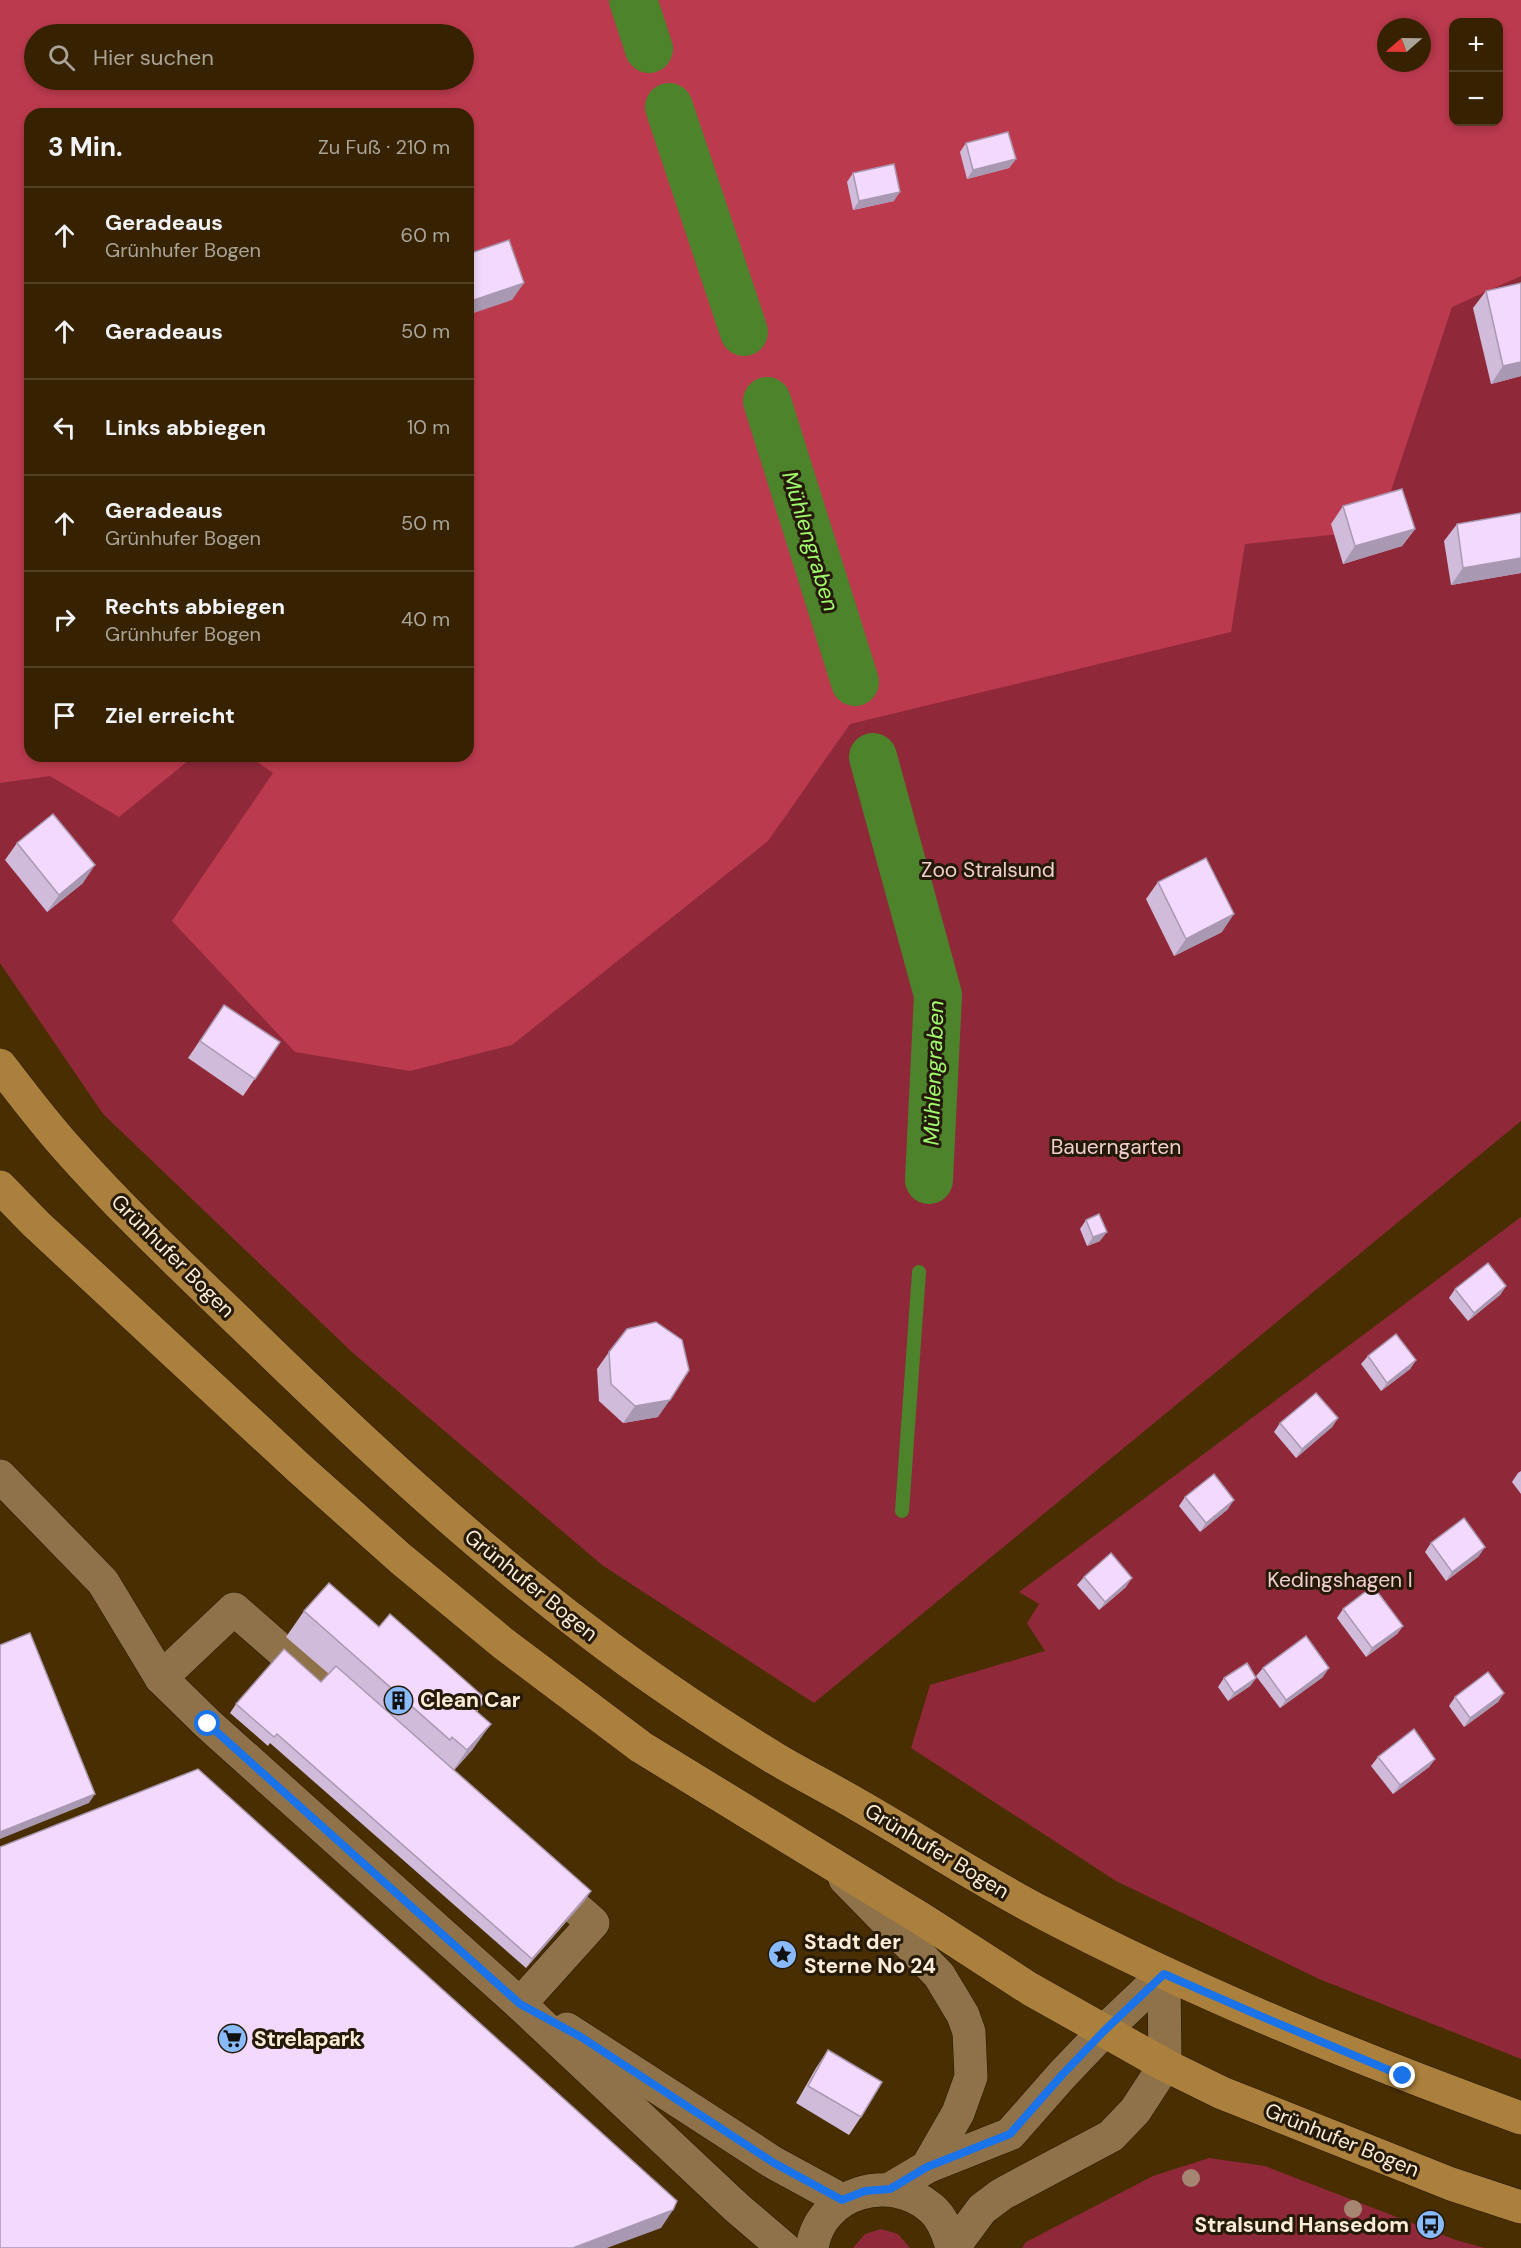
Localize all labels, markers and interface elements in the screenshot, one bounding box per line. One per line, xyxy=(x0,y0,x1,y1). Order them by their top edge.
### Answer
north arrow xyxy=(1377,18,1431,72)
map controls xyxy=(1449,18,1503,126)
button: + xyxy=(1449,18,1503,72)
search box xyxy=(24,24,474,90)
icon: search xyxy=(45,41,78,74)
text: Hier suchen xyxy=(93,43,214,72)
button: − xyxy=(1449,72,1503,126)
text: 3 Min. xyxy=(48,130,123,164)
text: Zu Fuß · 210 m xyxy=(318,134,450,160)
text: Geradeaus xyxy=(105,208,223,237)
icon: ahead xyxy=(48,219,81,252)
text: 60 m xyxy=(401,222,450,248)
text: Grünhufer Bogen xyxy=(105,237,261,263)
icon: ahead xyxy=(48,315,81,348)
text: Geradeaus xyxy=(105,317,223,346)
text: 50 m xyxy=(401,318,450,344)
icon: left xyxy=(48,411,81,444)
text: Links abbiegen xyxy=(105,413,266,442)
text: 10 m xyxy=(407,414,450,440)
water label: Mühlengraben xyxy=(775,467,846,615)
text: Geradeaus xyxy=(105,496,223,525)
icon: ahead xyxy=(48,507,81,540)
text: 50 m xyxy=(401,510,450,536)
text: Grünhufer Bogen xyxy=(105,525,261,551)
text: Rechts abbiegen xyxy=(105,592,285,621)
icon: right xyxy=(48,603,81,636)
text: 40 m xyxy=(401,606,450,632)
text: Grünhufer Bogen xyxy=(105,621,261,647)
icon: arrive xyxy=(48,699,81,732)
text: Ziel erreicht xyxy=(105,701,235,730)
park label: Zoo Stralsund xyxy=(921,856,1055,884)
water label: Mühlengraben xyxy=(916,1000,951,1146)
park label: Bauerngarten xyxy=(1051,1133,1181,1161)
street label: Grünhufer Bogen xyxy=(105,1188,241,1324)
street label: Grünhufer Bogen xyxy=(459,1523,603,1647)
park label: Kedingshagen I xyxy=(1267,1566,1413,1594)
building icon: Clean Car xyxy=(383,1684,415,1716)
place label: Clean Car xyxy=(420,1686,521,1714)
route start xyxy=(194,1710,220,1736)
street label: Grünhufer Bogen xyxy=(860,1797,1014,1905)
place label: Stadt der Sterne No 24 xyxy=(804,1928,936,1980)
place icon: Stadt der Sterne No 24 xyxy=(767,1938,799,1970)
supermarket icon: Strelapark xyxy=(217,2023,249,2055)
place label: Strelapark xyxy=(254,2025,362,2053)
route end xyxy=(1389,2062,1415,2088)
street label: Grünhufer Bogen xyxy=(1261,2096,1423,2184)
bus stop icon: Stralsund Hansedom xyxy=(1414,2209,1446,2241)
place label: Stralsund Hansedom xyxy=(1195,2211,1409,2239)

